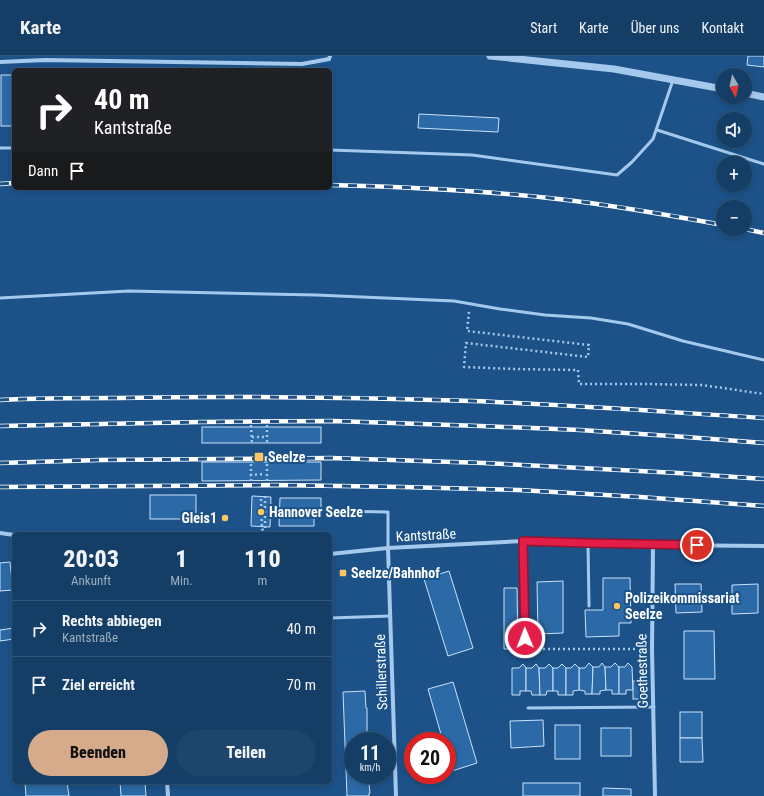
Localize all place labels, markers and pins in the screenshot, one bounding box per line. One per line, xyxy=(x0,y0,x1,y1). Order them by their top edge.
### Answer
place label: Seelze xyxy=(268,449,306,465)
marker: Seelze xyxy=(253,451,265,463)
place label: Hannover Seelze xyxy=(269,504,363,520)
marker: Hannover Seelze xyxy=(256,507,266,517)
place label: Gleis1 xyxy=(182,510,217,526)
marker: Gleis1 xyxy=(220,513,230,523)
pin xyxy=(680,528,714,562)
place label: Seelze/Bahnhof xyxy=(351,565,440,581)
marker: Seelze/Bahnhof xyxy=(338,568,348,578)
place label: Polizeikommissariat Seelze xyxy=(625,590,740,622)
marker: Polizeikommissariat Seelze xyxy=(612,601,622,611)

